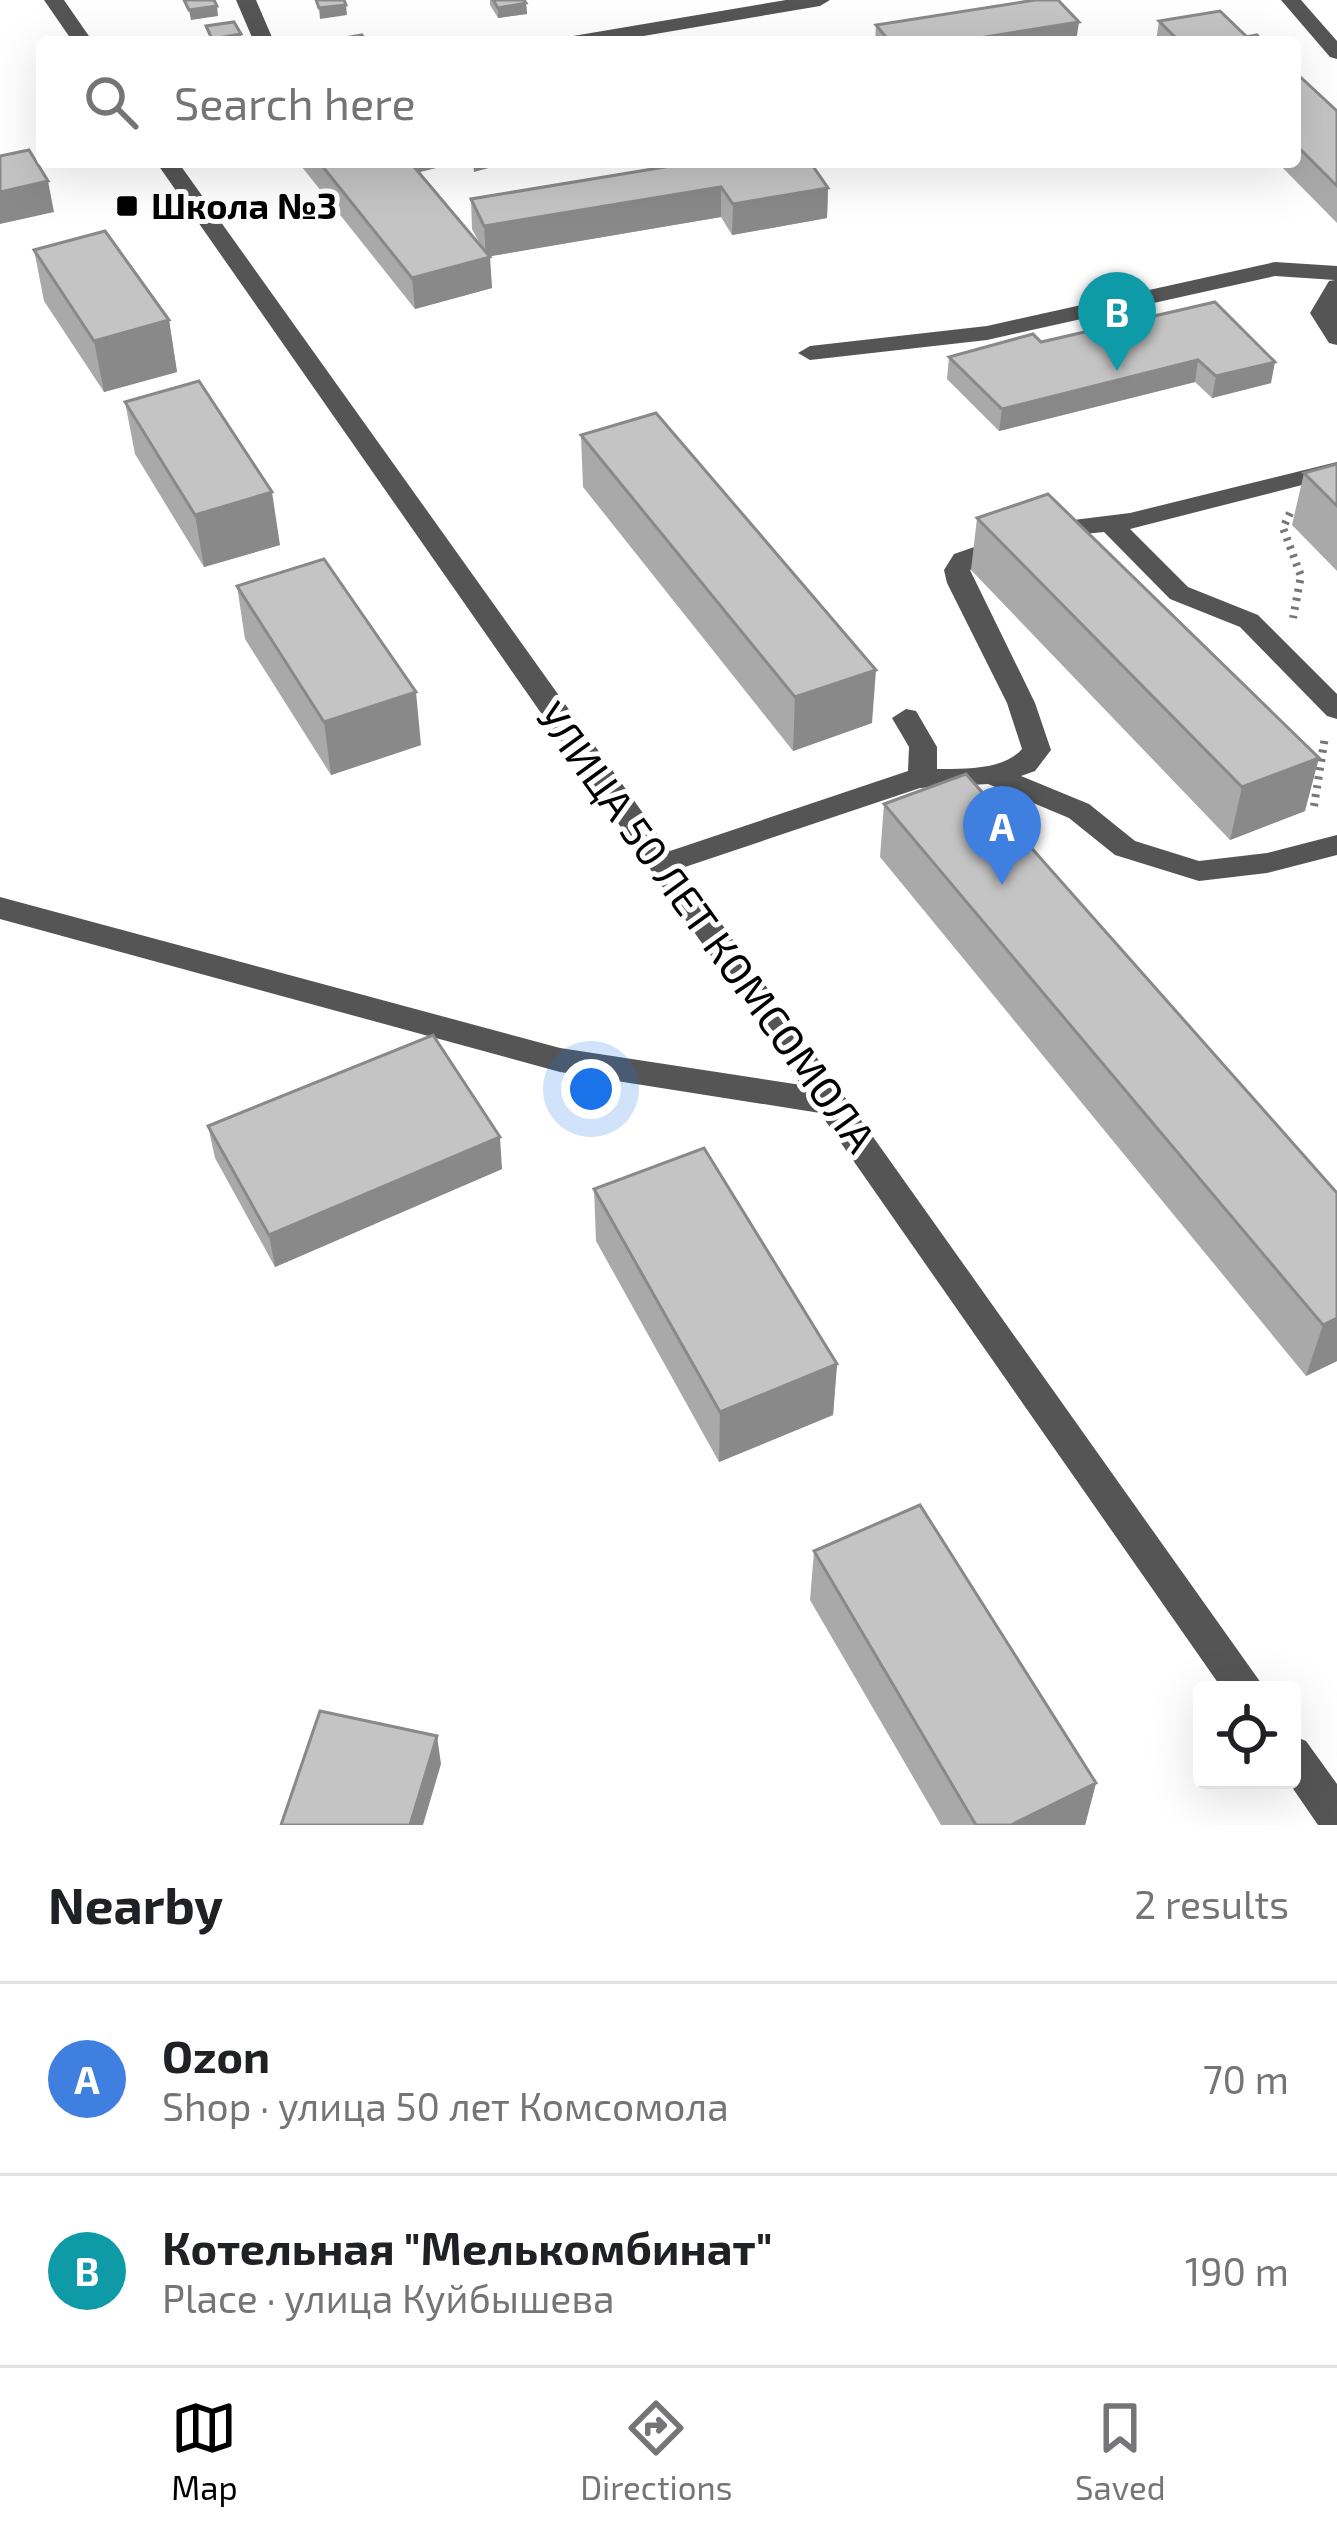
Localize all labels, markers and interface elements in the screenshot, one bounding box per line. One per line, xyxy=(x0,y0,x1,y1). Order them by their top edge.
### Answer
search box xyxy=(36,36,1301,168)
icon: search xyxy=(78,69,144,135)
text: Search here xyxy=(174,75,416,129)
place label: Школа №3 xyxy=(151,183,337,226)
marker: Школа №3 xyxy=(114,193,140,219)
pin: B xyxy=(1078,272,1156,371)
street label: УЛИЦА 50 ЛЕТ КОМСОМОЛА xyxy=(528,691,888,1160)
pin: A xyxy=(963,786,1041,885)
your location xyxy=(561,1059,621,1119)
map controls xyxy=(1193,1681,1301,1789)
button: locate xyxy=(1193,1681,1301,1789)
text: Nearby xyxy=(48,1873,223,1934)
text: 2 results xyxy=(1134,1880,1289,1927)
text: Ozon xyxy=(162,2028,270,2082)
text: A xyxy=(74,2055,100,2102)
text: 70 m xyxy=(1203,2055,1289,2102)
text: Shop · улица 50 лет Комсомола xyxy=(162,2082,729,2129)
text: Котельная "Мелькомбинат" xyxy=(162,2220,772,2274)
text: B xyxy=(75,2247,99,2294)
text: 190 m xyxy=(1185,2247,1289,2294)
text: Place · улица Куйбышева xyxy=(162,2274,615,2321)
tab: Map xyxy=(171,2395,238,2507)
tab: Directions xyxy=(580,2395,732,2507)
tab: Saved xyxy=(1075,2395,1166,2507)

